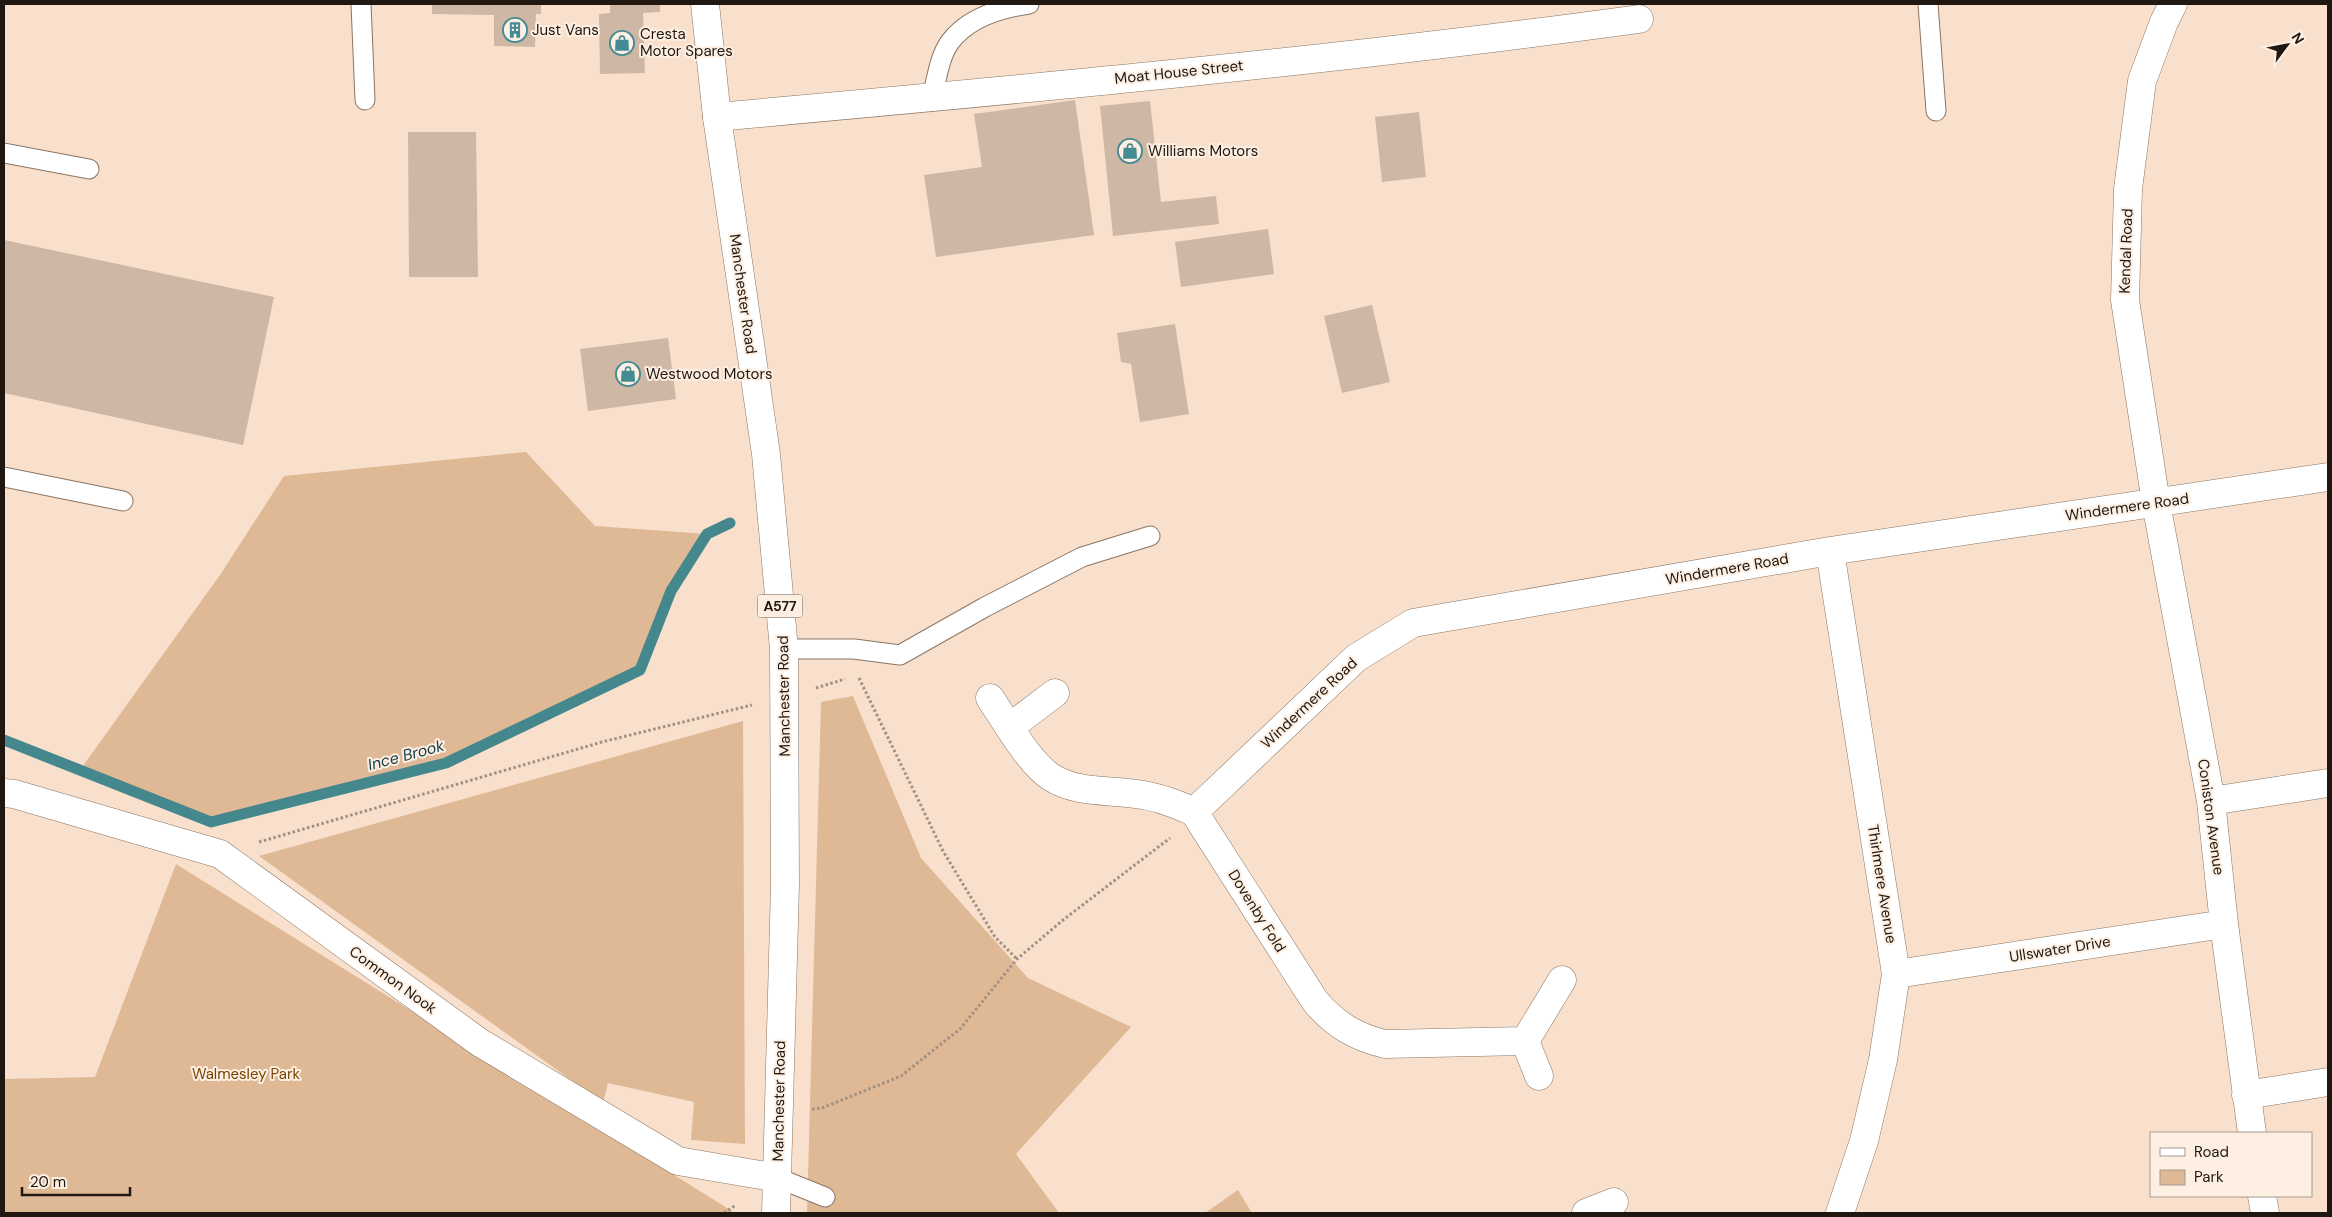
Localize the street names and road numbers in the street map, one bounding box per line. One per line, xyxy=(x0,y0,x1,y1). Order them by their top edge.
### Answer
street label: Moat House Street xyxy=(1114,55,1245,89)
street label: Kendal Road xyxy=(2115,208,2137,294)
street label: Manchester Road xyxy=(725,233,761,355)
street label: Windermere Road xyxy=(2064,488,2190,526)
street label: Windermere Road xyxy=(1664,548,1790,590)
road number: A577 xyxy=(758,594,802,618)
street label: Manchester Road xyxy=(773,635,795,757)
street label: Windermere Road xyxy=(1257,653,1361,753)
street label: Coniston Avenue xyxy=(2193,758,2229,876)
street label: Thirlmere Avenue xyxy=(1863,823,1901,945)
street label: Dovenby Fold xyxy=(1224,866,1290,956)
street label: Ullswater Drive xyxy=(2008,931,2112,967)
street label: Common Nook xyxy=(345,941,441,1019)
street label: Manchester Road xyxy=(768,1040,790,1162)

